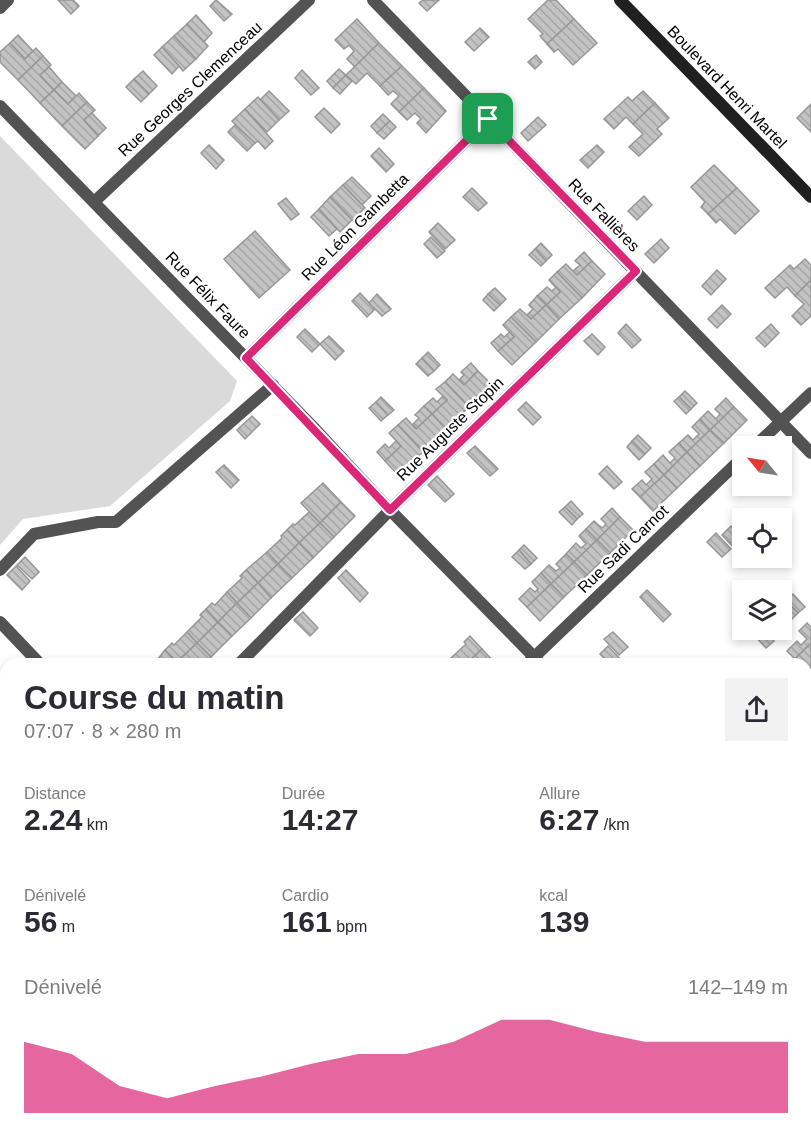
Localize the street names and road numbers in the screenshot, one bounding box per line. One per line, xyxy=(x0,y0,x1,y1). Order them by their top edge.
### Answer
street label: Rue Georges Clemenceau xyxy=(115,18,265,160)
street label: Boulevard Henri Martel xyxy=(664,22,790,152)
street label: Rue Léon Gambetta xyxy=(298,170,412,284)
street label: Rue Fallières xyxy=(565,175,643,255)
street label: Rue Félix Faure xyxy=(162,248,254,342)
street label: Rue Auguste Stopin xyxy=(393,374,507,484)
street label: Rue Sadi Carnot xyxy=(575,501,672,596)

